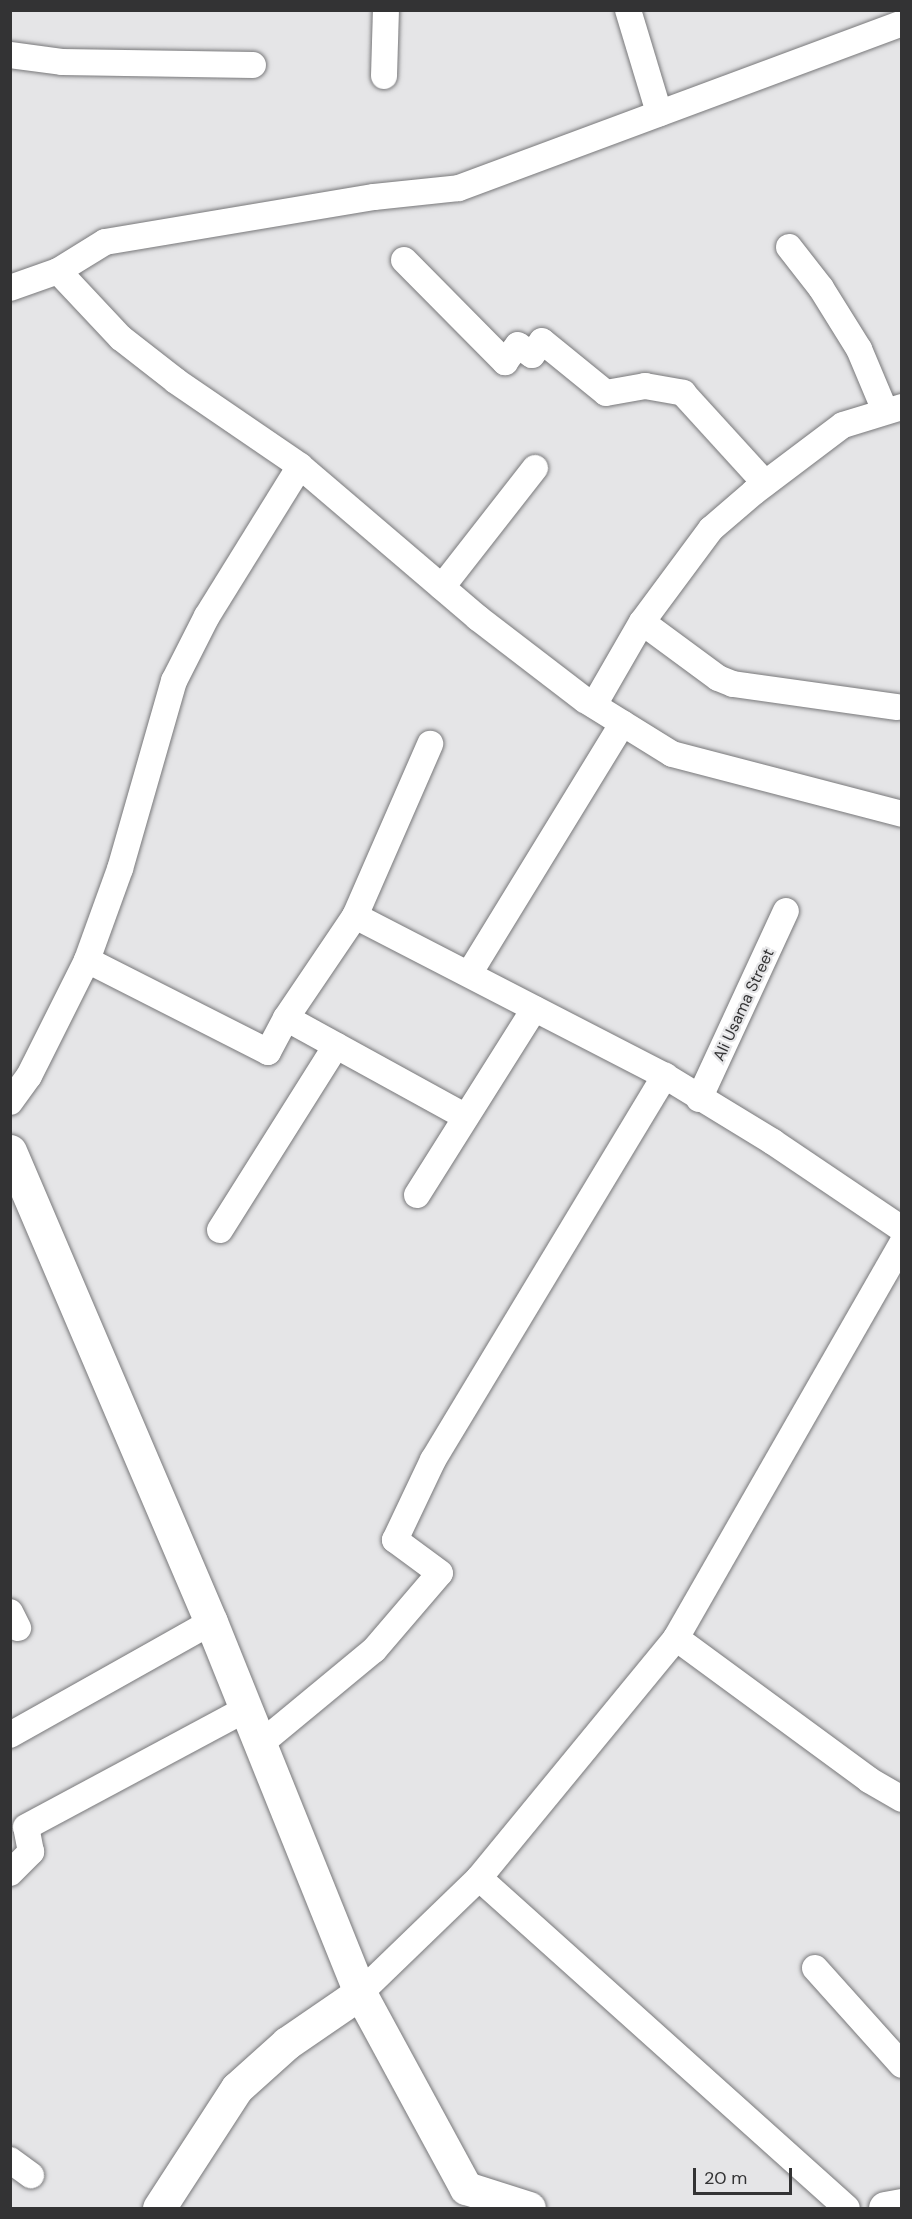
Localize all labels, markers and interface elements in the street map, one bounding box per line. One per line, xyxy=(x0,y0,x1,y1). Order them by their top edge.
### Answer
street label: Ali Usama Street xyxy=(710,946,778,1064)
scale bar xyxy=(696,2156,795,2194)
text: 20 m xyxy=(704,2166,747,2190)

